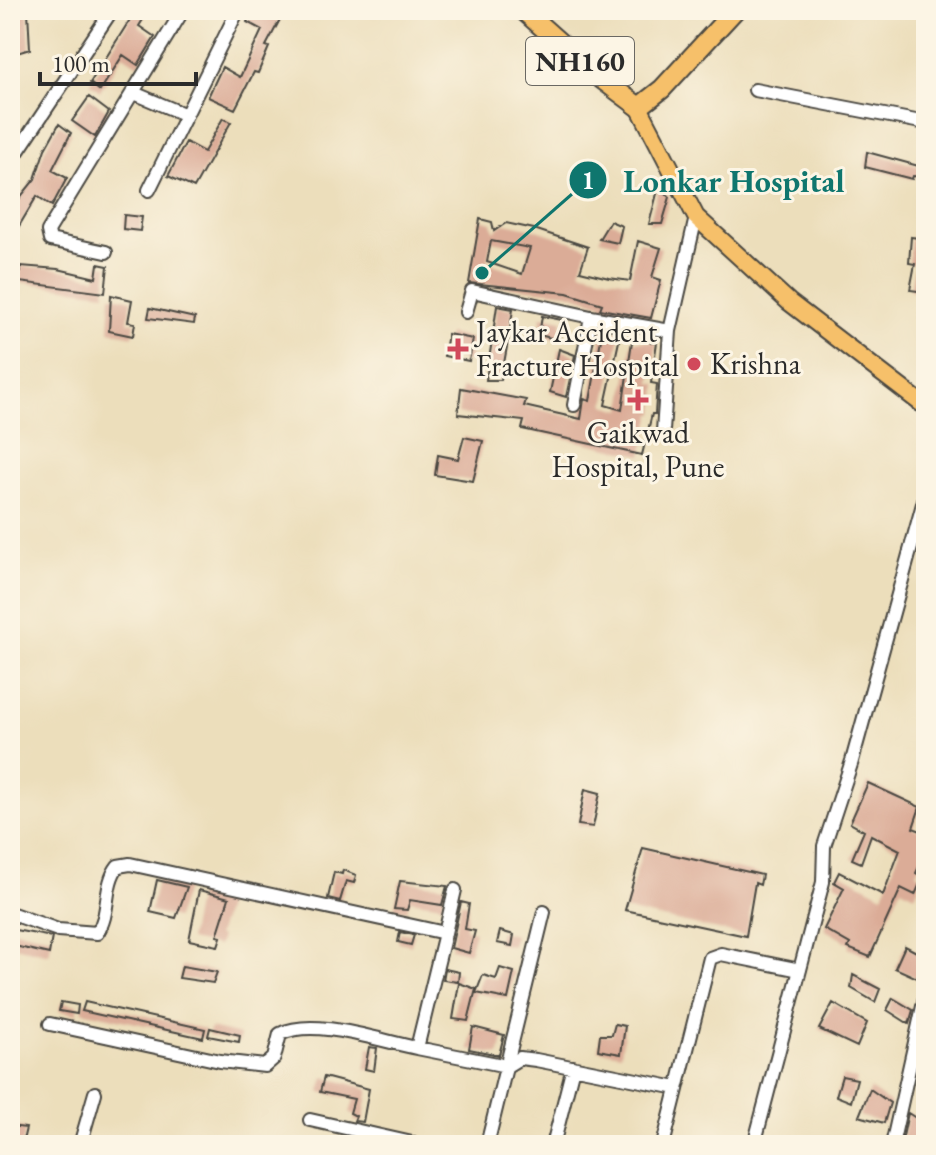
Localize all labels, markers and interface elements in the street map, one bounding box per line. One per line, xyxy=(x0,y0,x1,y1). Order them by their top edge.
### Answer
scale bar xyxy=(40,36,196,86)
road number: NH160 xyxy=(526,37,634,85)
text: 100 m xyxy=(52,48,110,79)
callout: Lonkar Hospital xyxy=(568,152,861,208)
text: Lonkar Hospital xyxy=(623,160,845,202)
text: 1 xyxy=(582,165,594,196)
place label: Jaykar Accident Fracture Hospital xyxy=(473,312,679,385)
marker: Jaykar Accident Fracture Hospital xyxy=(447,338,469,360)
place label: Krishna xyxy=(710,344,801,383)
marker: Krishna xyxy=(685,355,703,373)
marker: Gaikwad Hospital, Pune xyxy=(627,389,649,411)
place label: Gaikwad Hospital, Pune xyxy=(551,413,725,486)

